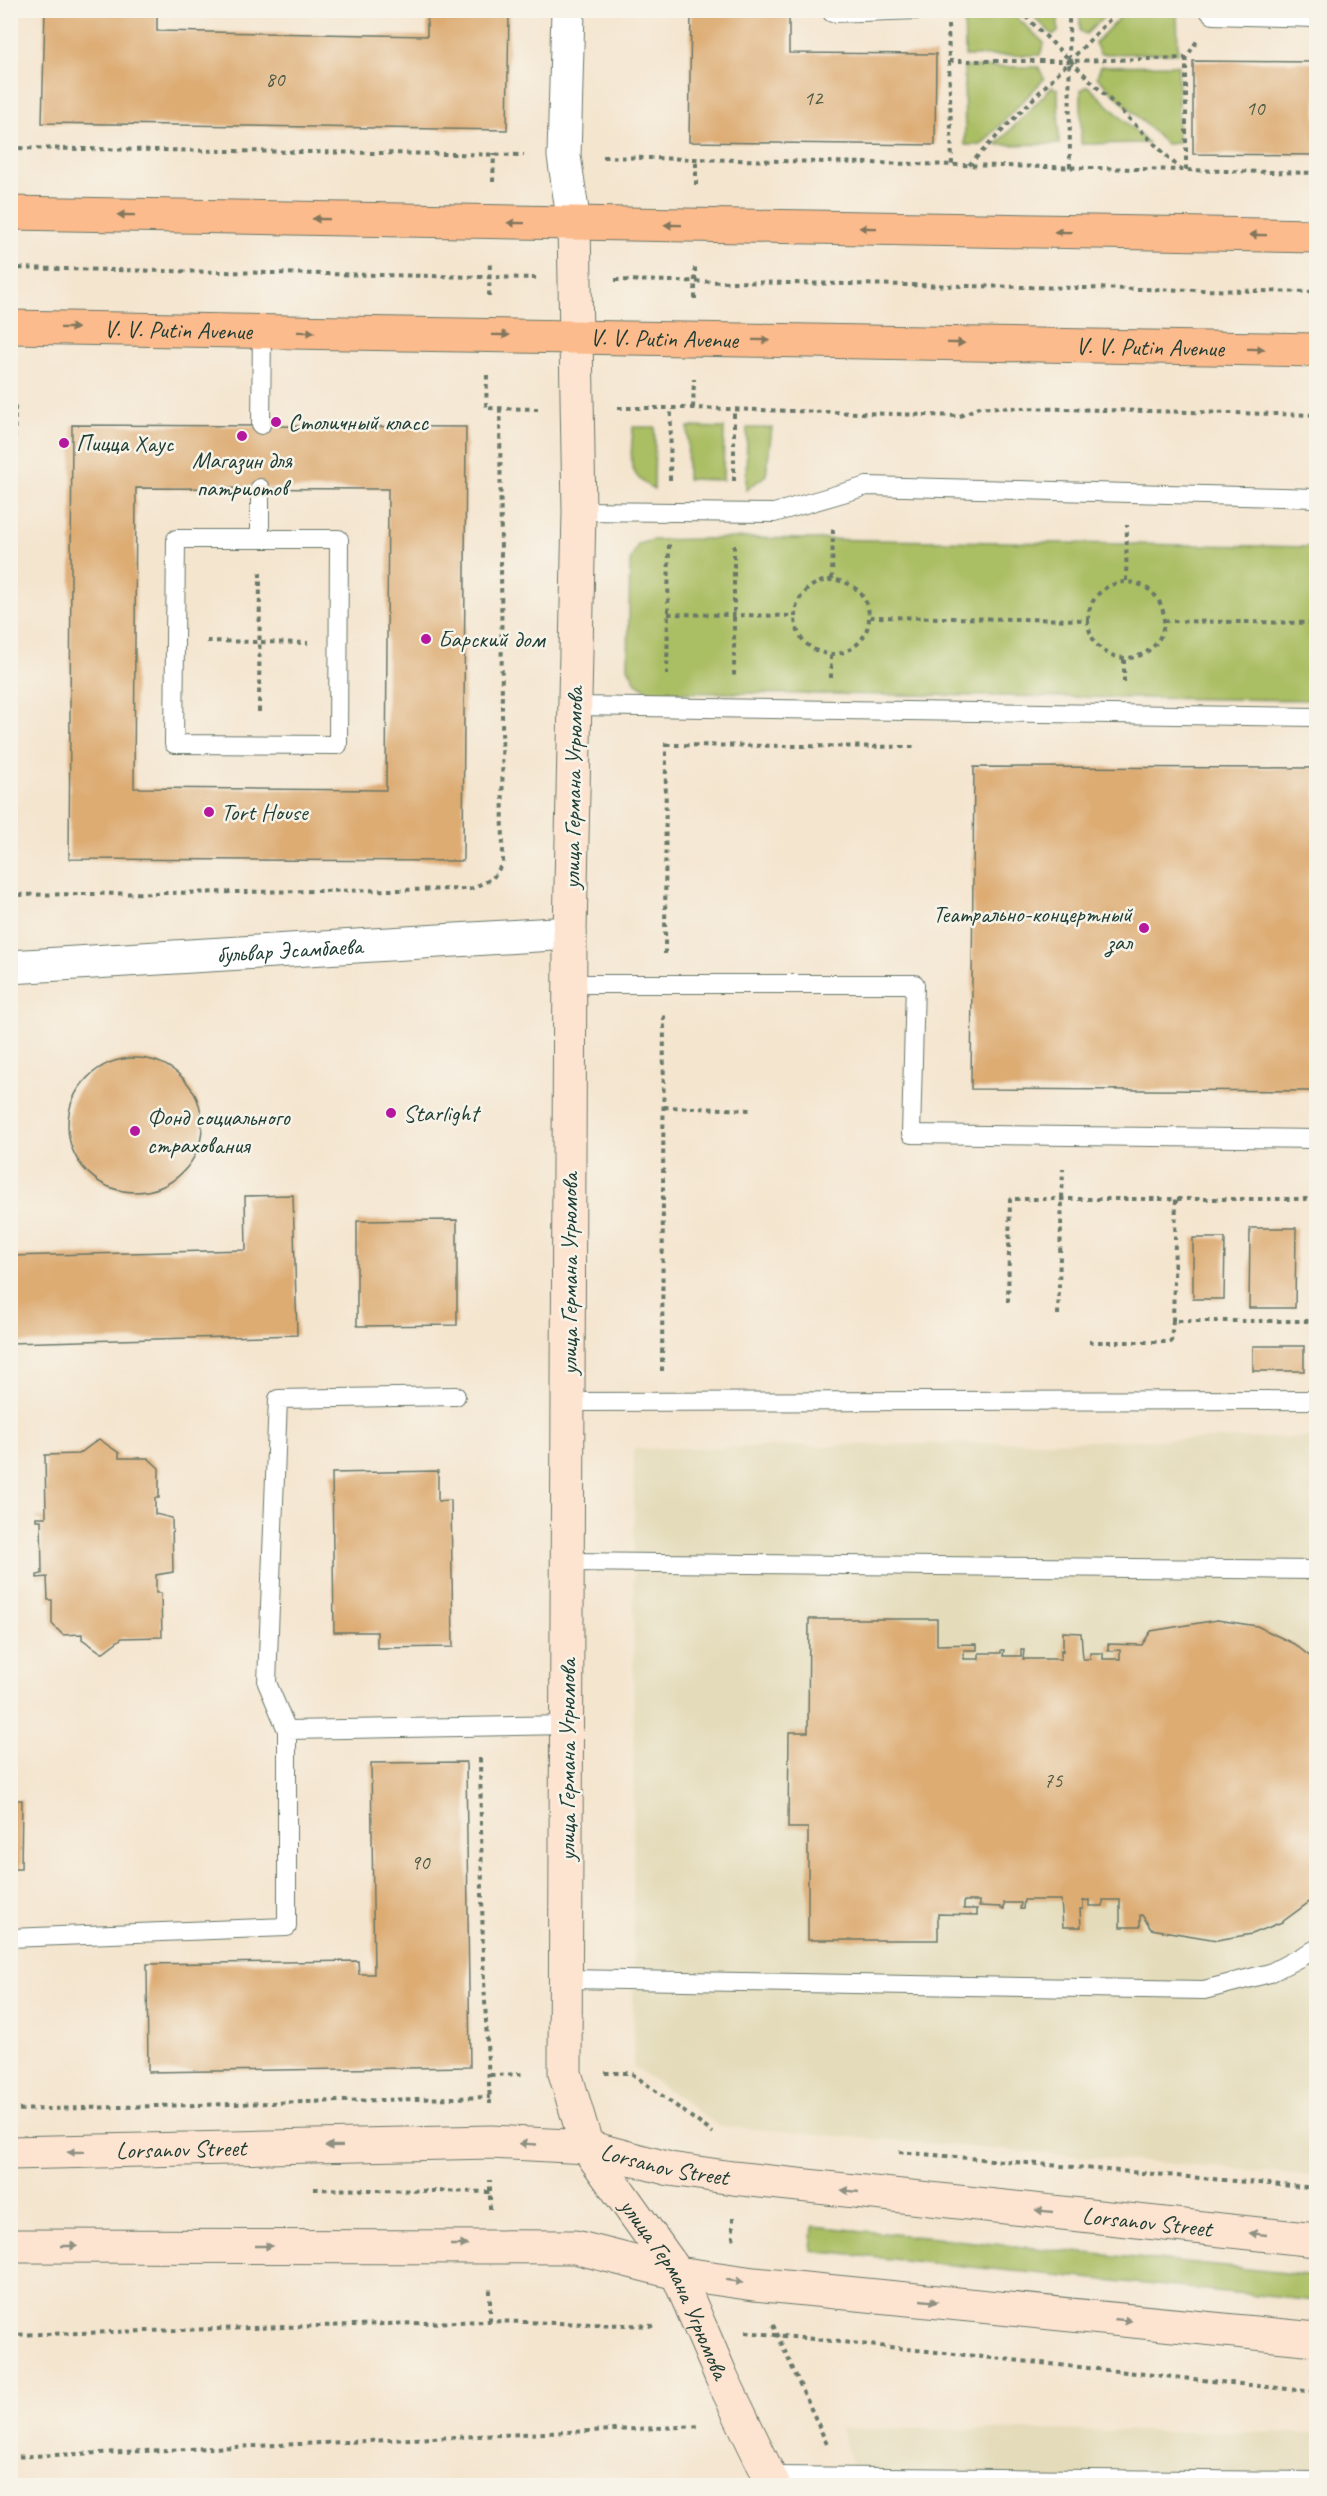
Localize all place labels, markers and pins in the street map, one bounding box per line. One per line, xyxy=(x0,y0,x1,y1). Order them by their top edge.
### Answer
place label: Столичный класс xyxy=(288,407,430,437)
marker: Столичный класс xyxy=(269,415,283,429)
place label: Пицца Хаус xyxy=(76,428,175,458)
marker: Магазин для патриотов xyxy=(235,429,249,443)
marker: Пицца Хаус xyxy=(57,436,71,450)
place label: Магазин для патриотов xyxy=(192,445,293,503)
place label: Барский дом xyxy=(438,624,546,654)
marker: Барский дом xyxy=(419,632,433,646)
place label: Tort House xyxy=(221,797,310,827)
marker: Tort House xyxy=(202,805,216,819)
place label: Театрально-концертный зал xyxy=(933,899,1134,958)
marker: Театрально-концертный зал xyxy=(1137,921,1151,935)
place label: Starlight xyxy=(403,1098,481,1128)
place label: Фонд социального страхования xyxy=(147,1102,291,1160)
marker: Starlight xyxy=(384,1106,398,1120)
marker: Фонд социального страхования xyxy=(128,1124,142,1138)

